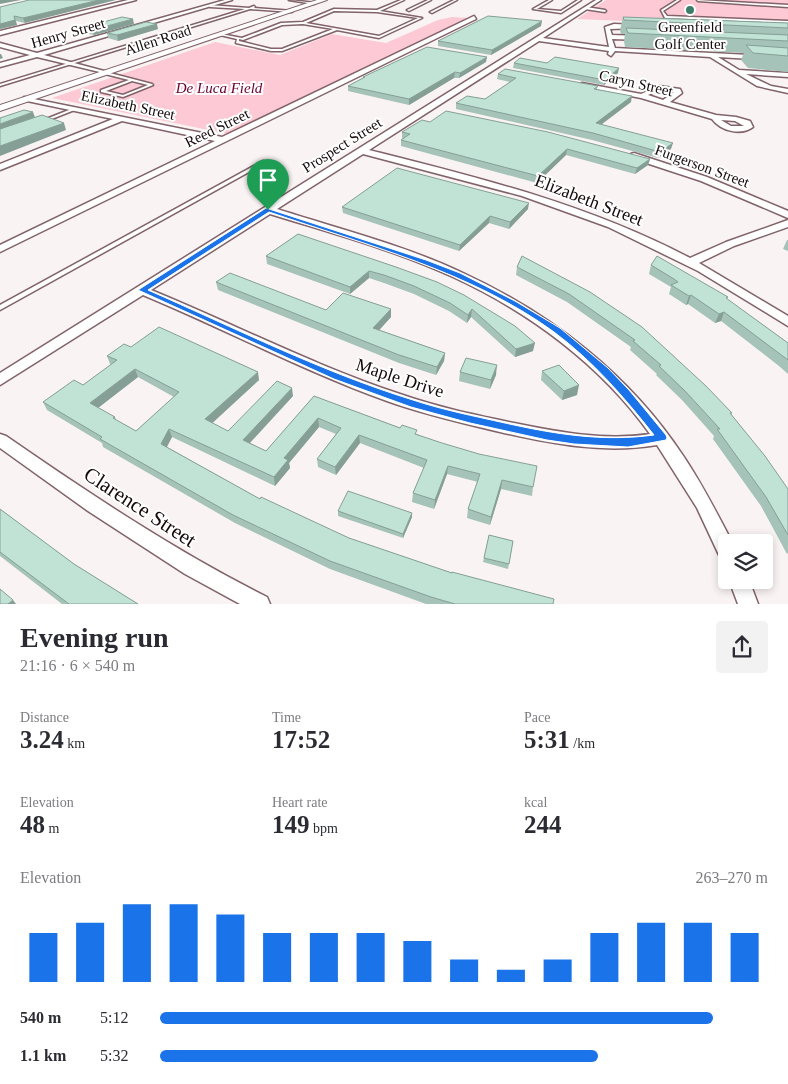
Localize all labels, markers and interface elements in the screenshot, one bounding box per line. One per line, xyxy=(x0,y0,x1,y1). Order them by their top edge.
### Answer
marker: Greenfield Golf Center xyxy=(684,4,696,16)
street label: Henry Street xyxy=(29,15,108,51)
place label: Greenfield Golf Center xyxy=(654,19,726,52)
street label: Allen Road xyxy=(123,22,194,58)
street label: Caryn Street xyxy=(597,67,675,99)
park label: De Luca Field xyxy=(175,80,263,96)
street label: Elizabeth Street xyxy=(80,87,177,123)
street label: Reed Street xyxy=(182,105,253,150)
street label: Prospect Street xyxy=(299,114,385,176)
street label: Furgerson Street xyxy=(653,142,752,191)
pin xyxy=(247,159,289,210)
icon: arrive xyxy=(254,166,282,194)
street label: Elizabeth Street xyxy=(532,170,646,230)
street label: Maple Drive xyxy=(353,354,447,402)
street label: Clarence Street xyxy=(79,462,201,552)
map controls xyxy=(718,534,773,589)
button: layers xyxy=(718,534,773,589)
button: share xyxy=(716,621,768,673)
text: Evening run xyxy=(20,622,169,653)
text: 21:16 · 6 × 540 m xyxy=(20,657,135,674)
text: Distance xyxy=(20,710,69,725)
text: Time xyxy=(272,710,301,725)
text: Pace xyxy=(524,710,550,725)
text: 3.24 xyxy=(20,726,64,753)
text: 17:52 xyxy=(272,726,330,753)
text: 5:31 xyxy=(524,726,570,753)
text: km xyxy=(64,736,85,751)
text: /km xyxy=(570,736,595,751)
text: Elevation xyxy=(20,795,74,810)
text: Heart rate xyxy=(272,795,328,810)
text: kcal xyxy=(524,795,547,810)
text: 48 xyxy=(20,811,45,838)
text: 149 xyxy=(272,811,310,838)
text: 244 xyxy=(524,811,562,838)
text: m xyxy=(45,821,59,836)
text: bpm xyxy=(310,821,338,836)
text: Elevation xyxy=(20,869,81,886)
text: 263–270 m xyxy=(696,869,768,886)
text: 540 m xyxy=(20,1009,61,1026)
text: 5:12 xyxy=(100,1009,128,1026)
text: 1.1 km xyxy=(20,1047,66,1064)
text: 5:32 xyxy=(100,1047,128,1064)

